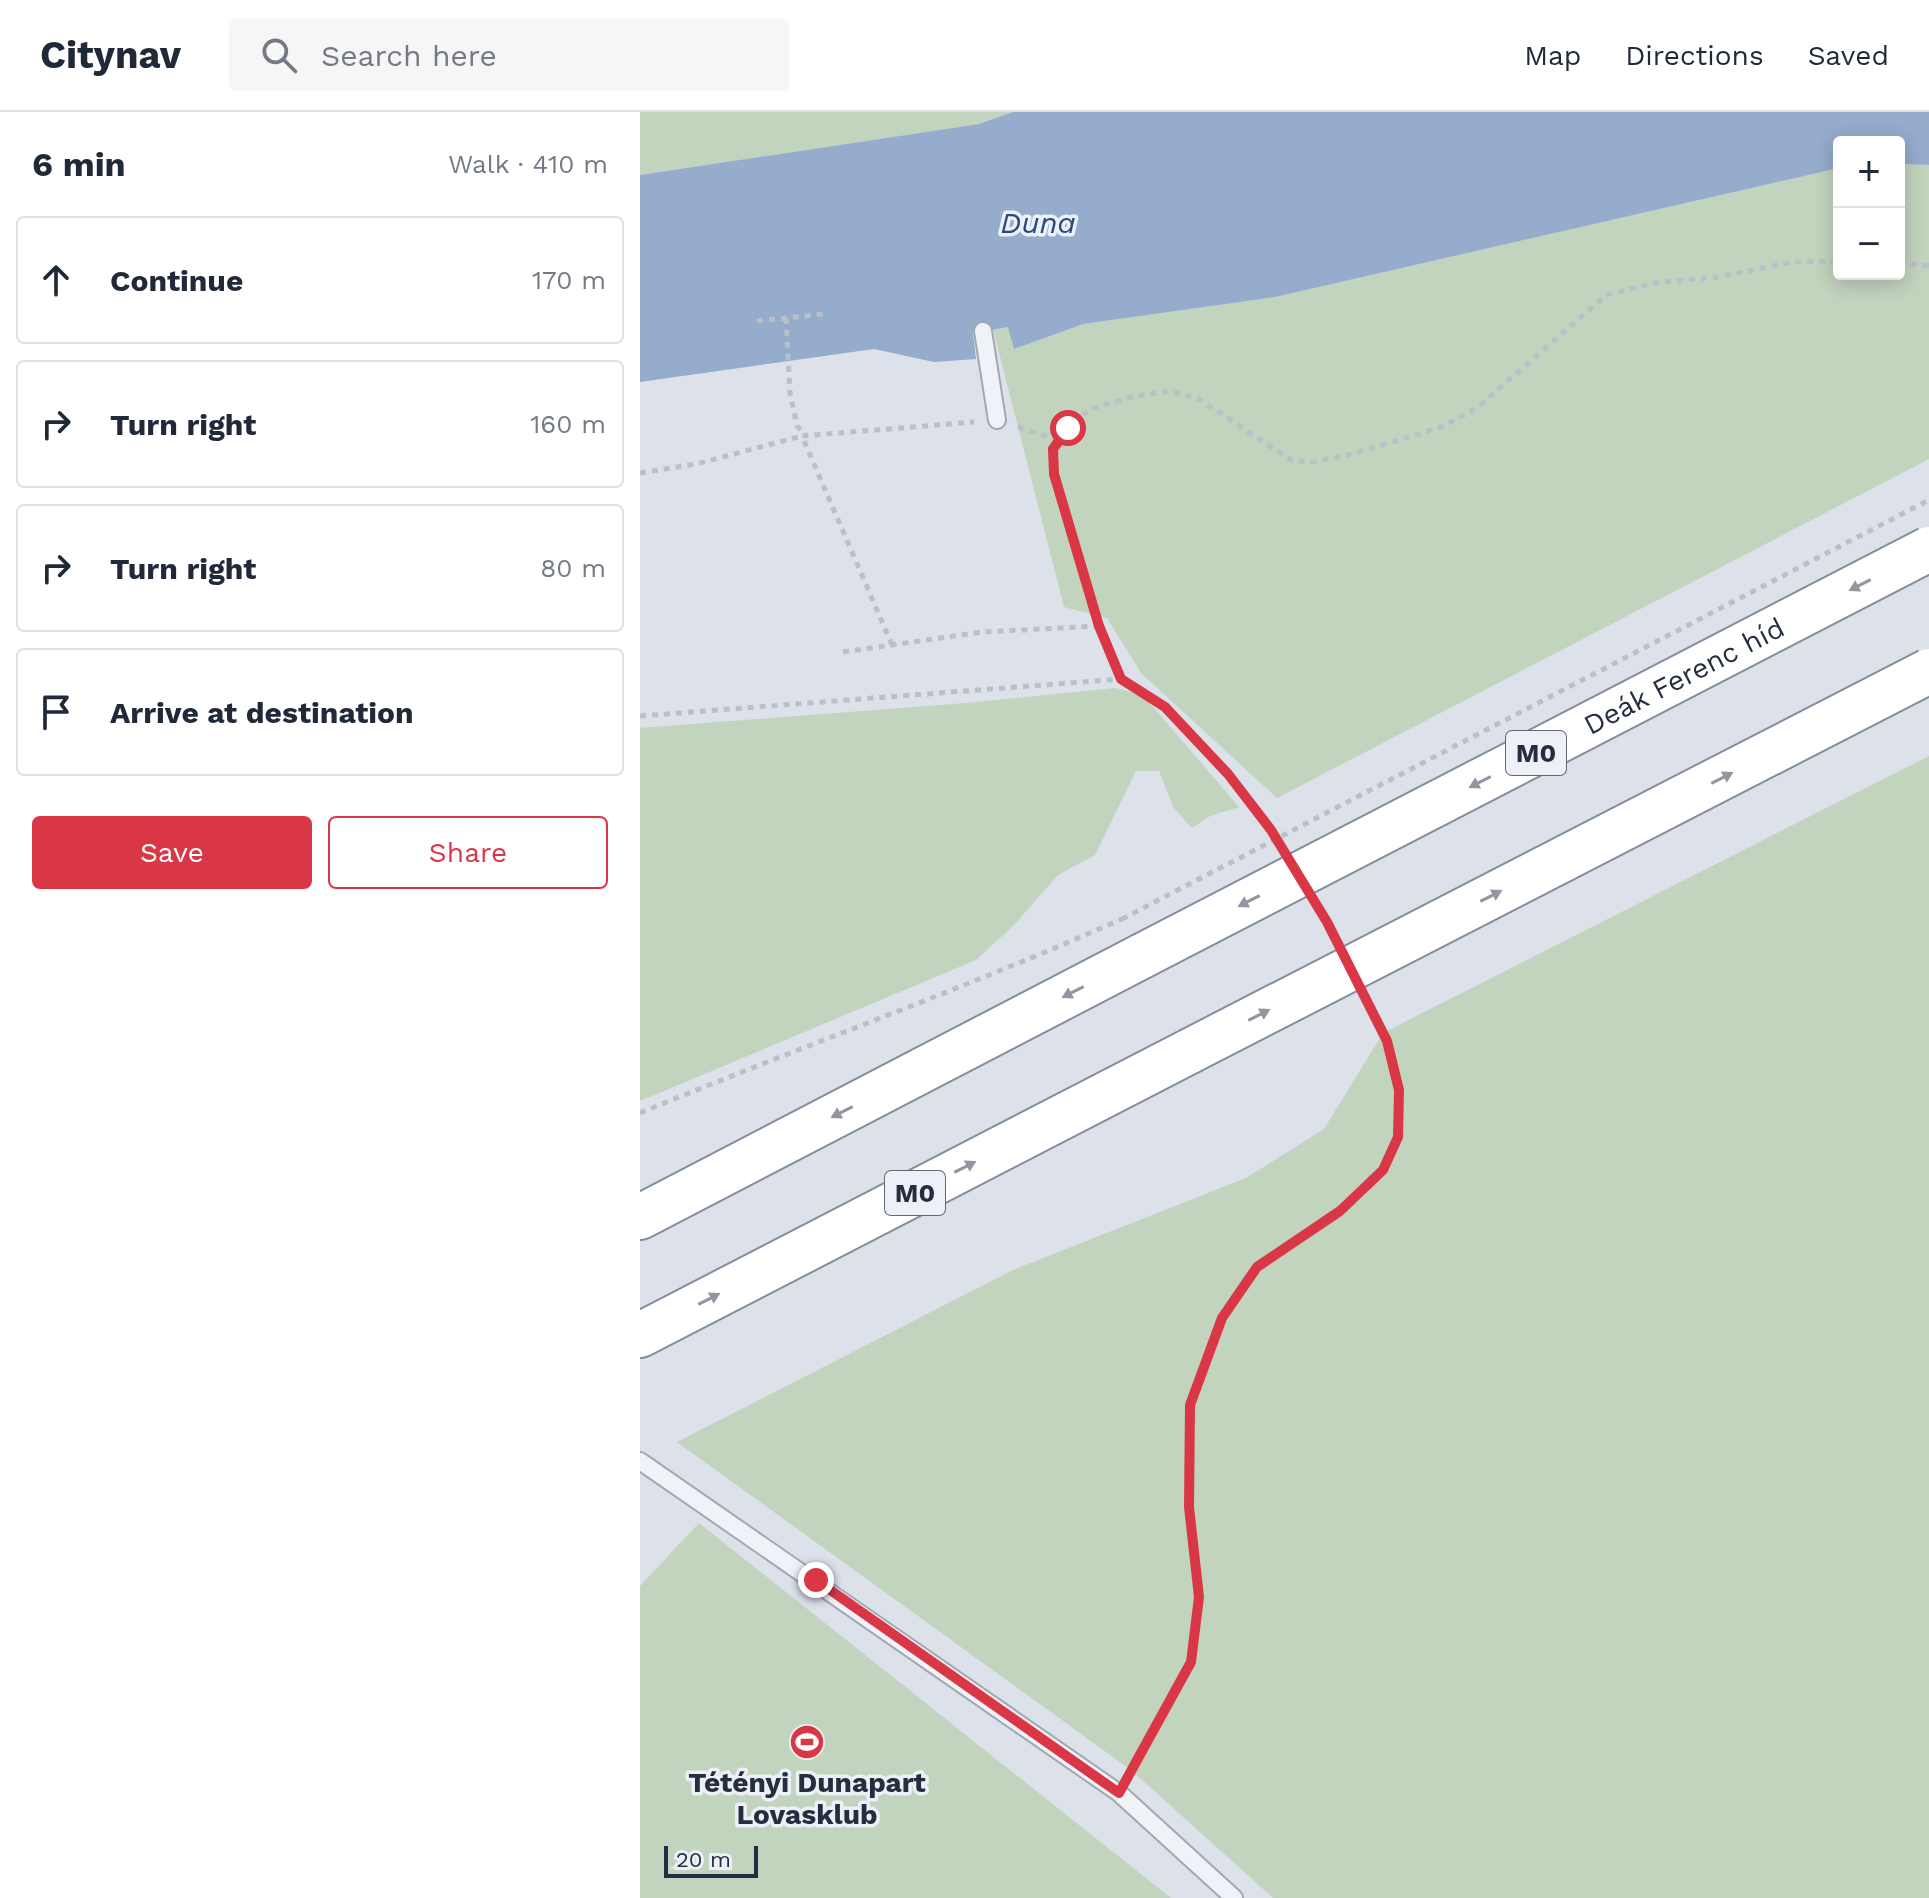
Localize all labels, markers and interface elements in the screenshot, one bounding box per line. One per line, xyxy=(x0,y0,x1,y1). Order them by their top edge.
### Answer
search box xyxy=(229,19,789,91)
text: Citynav xyxy=(40,33,181,77)
icon: search xyxy=(257,33,301,77)
text: Search here xyxy=(321,38,497,73)
text: Map xyxy=(1524,39,1581,72)
text: Directions xyxy=(1625,39,1764,72)
text: Saved xyxy=(1808,39,1889,72)
map controls xyxy=(1833,136,1905,280)
button: + xyxy=(1833,136,1905,208)
text: 6 min xyxy=(32,144,126,184)
text: Walk · 410 m xyxy=(448,149,608,179)
water label: Duna xyxy=(1000,205,1076,240)
button: − xyxy=(1833,208,1905,280)
icon: ahead xyxy=(34,258,78,302)
text: Continue xyxy=(110,263,243,298)
text: 170 m xyxy=(532,265,606,295)
icon: right xyxy=(34,402,78,446)
text: Turn right xyxy=(110,407,256,442)
text: 160 m xyxy=(530,409,606,439)
route start xyxy=(1050,410,1086,446)
icon: right xyxy=(34,546,78,590)
text: Turn right xyxy=(110,551,256,586)
text: 80 m xyxy=(540,553,606,583)
one-way arrow xyxy=(1848,579,1871,592)
street label: Deák Ferenc híd xyxy=(1578,610,1789,741)
icon: arrive xyxy=(34,690,78,734)
text: Arrive at destination xyxy=(110,695,414,730)
road number: M0 xyxy=(1506,731,1566,775)
one-way arrow xyxy=(1710,771,1733,784)
one-way arrow xyxy=(1468,775,1491,788)
button: Save xyxy=(32,816,312,889)
button: Share xyxy=(328,816,608,889)
one-way arrow xyxy=(1479,890,1502,903)
one-way arrow xyxy=(1237,895,1260,908)
one-way arrow xyxy=(1061,986,1084,999)
one-way arrow xyxy=(1248,1009,1271,1022)
one-way arrow xyxy=(831,1105,853,1119)
one-way arrow xyxy=(954,1160,977,1173)
road number: M0 xyxy=(885,1171,945,1215)
one-way arrow xyxy=(698,1292,721,1305)
route end xyxy=(798,1562,834,1598)
sports icon: Tétényi Dunapart Lovasklub xyxy=(788,1723,826,1761)
place label: Tétényi Dunapart Lovasklub xyxy=(688,1766,926,1831)
scale bar xyxy=(664,1842,758,1878)
text: 20 m xyxy=(676,1847,731,1872)

